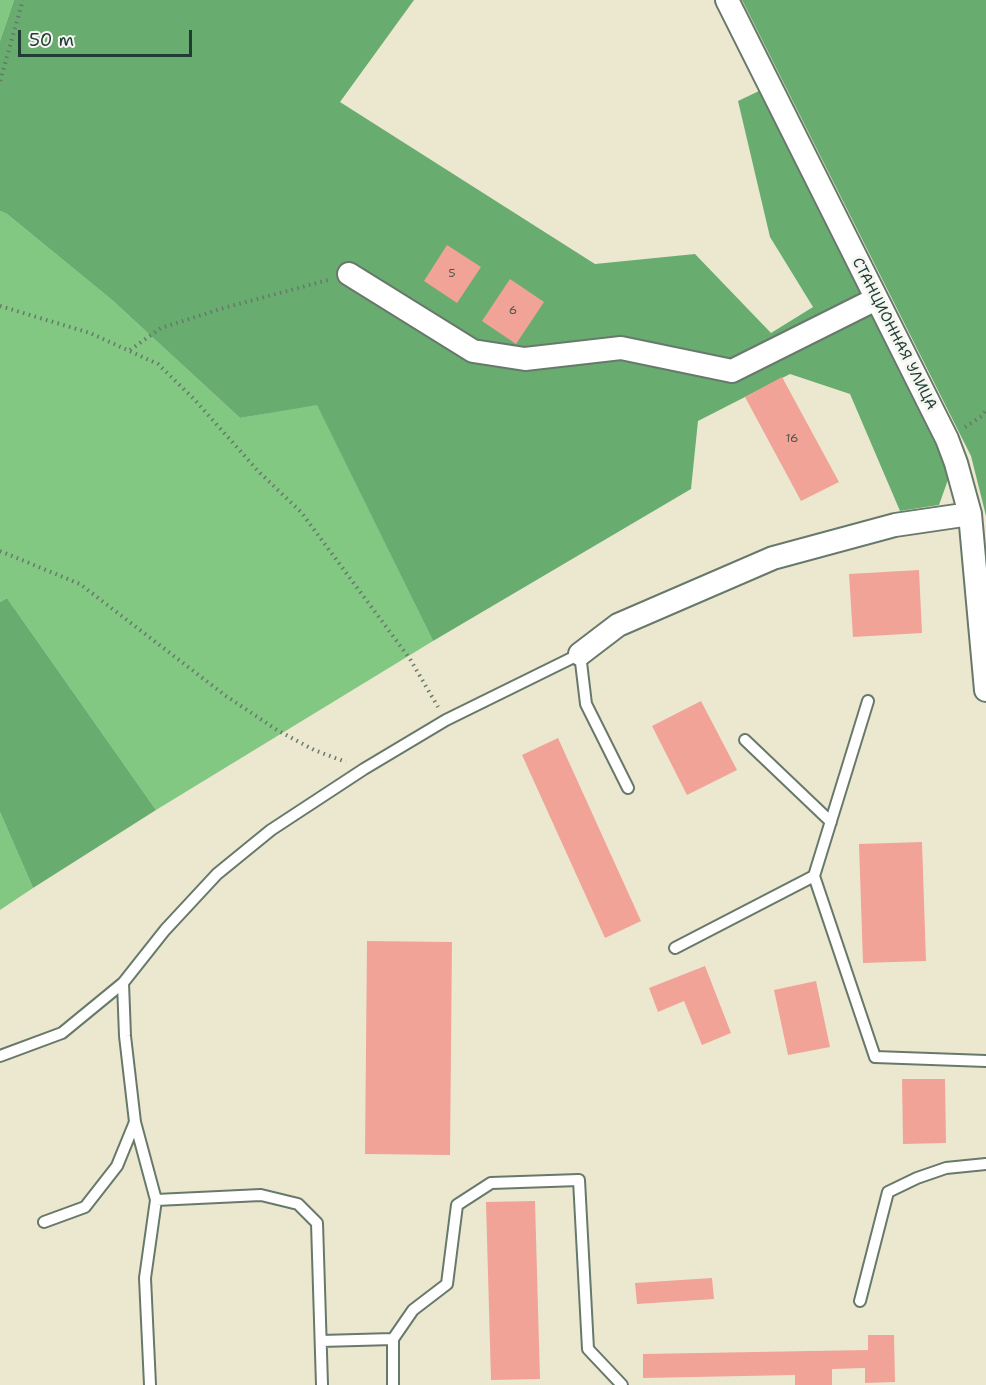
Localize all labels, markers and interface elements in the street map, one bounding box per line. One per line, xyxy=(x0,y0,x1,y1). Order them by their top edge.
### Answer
scale bar xyxy=(21,18,195,56)
text: 50 m xyxy=(29,28,74,52)
street label: СТАНЦИОННАЯ УЛИЦА xyxy=(848,255,940,413)
house number: 5 xyxy=(448,267,456,281)
house number: 6 xyxy=(509,304,517,318)
house number: 16 xyxy=(785,432,799,446)

